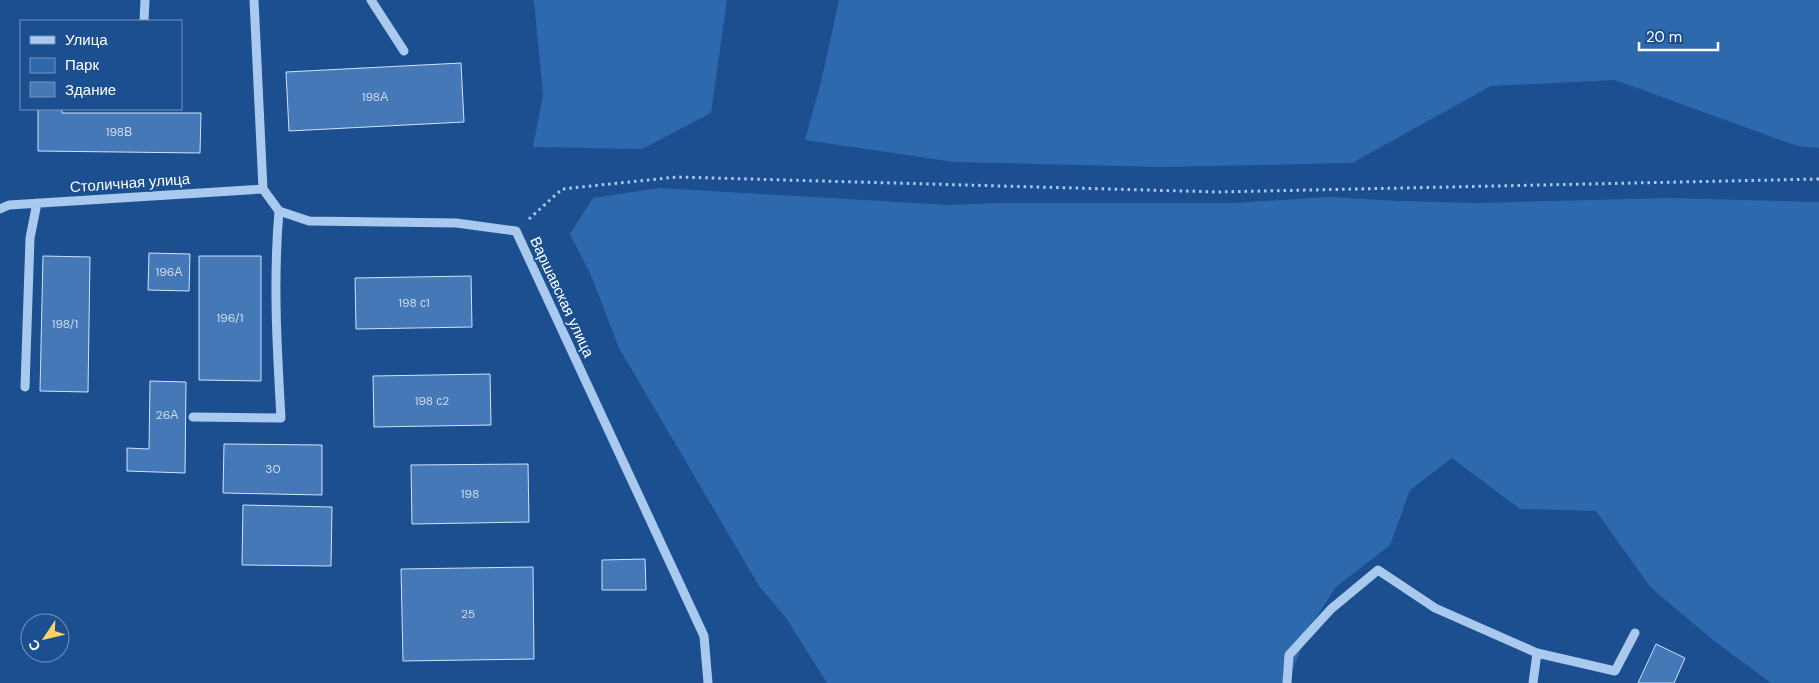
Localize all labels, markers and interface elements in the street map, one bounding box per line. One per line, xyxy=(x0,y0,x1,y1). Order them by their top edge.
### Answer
legend xyxy=(20,20,182,110)
scale bar xyxy=(1639,20,1718,52)
text: 20 m xyxy=(1646,27,1682,47)
text: Улица xyxy=(65,30,108,50)
text: Парк xyxy=(65,55,99,75)
text: Здание xyxy=(65,80,116,100)
house number: 198А xyxy=(362,89,388,105)
house number: 198В xyxy=(106,124,132,140)
street label: Столичная улица xyxy=(69,169,191,197)
street label: Варшавская улица xyxy=(525,233,599,361)
house number: 196А xyxy=(156,264,182,280)
house number: 198 с1 xyxy=(398,295,430,311)
house number: 196/1 xyxy=(217,310,243,326)
house number: 198/1 xyxy=(52,316,78,332)
house number: 198 с2 xyxy=(415,393,449,409)
house number: 26А xyxy=(156,407,178,423)
house number: 30 xyxy=(265,461,281,477)
house number: 198 xyxy=(461,486,479,502)
house number: 25 xyxy=(461,606,475,622)
north arrow xyxy=(20,613,70,663)
text: С xyxy=(24,636,45,655)

